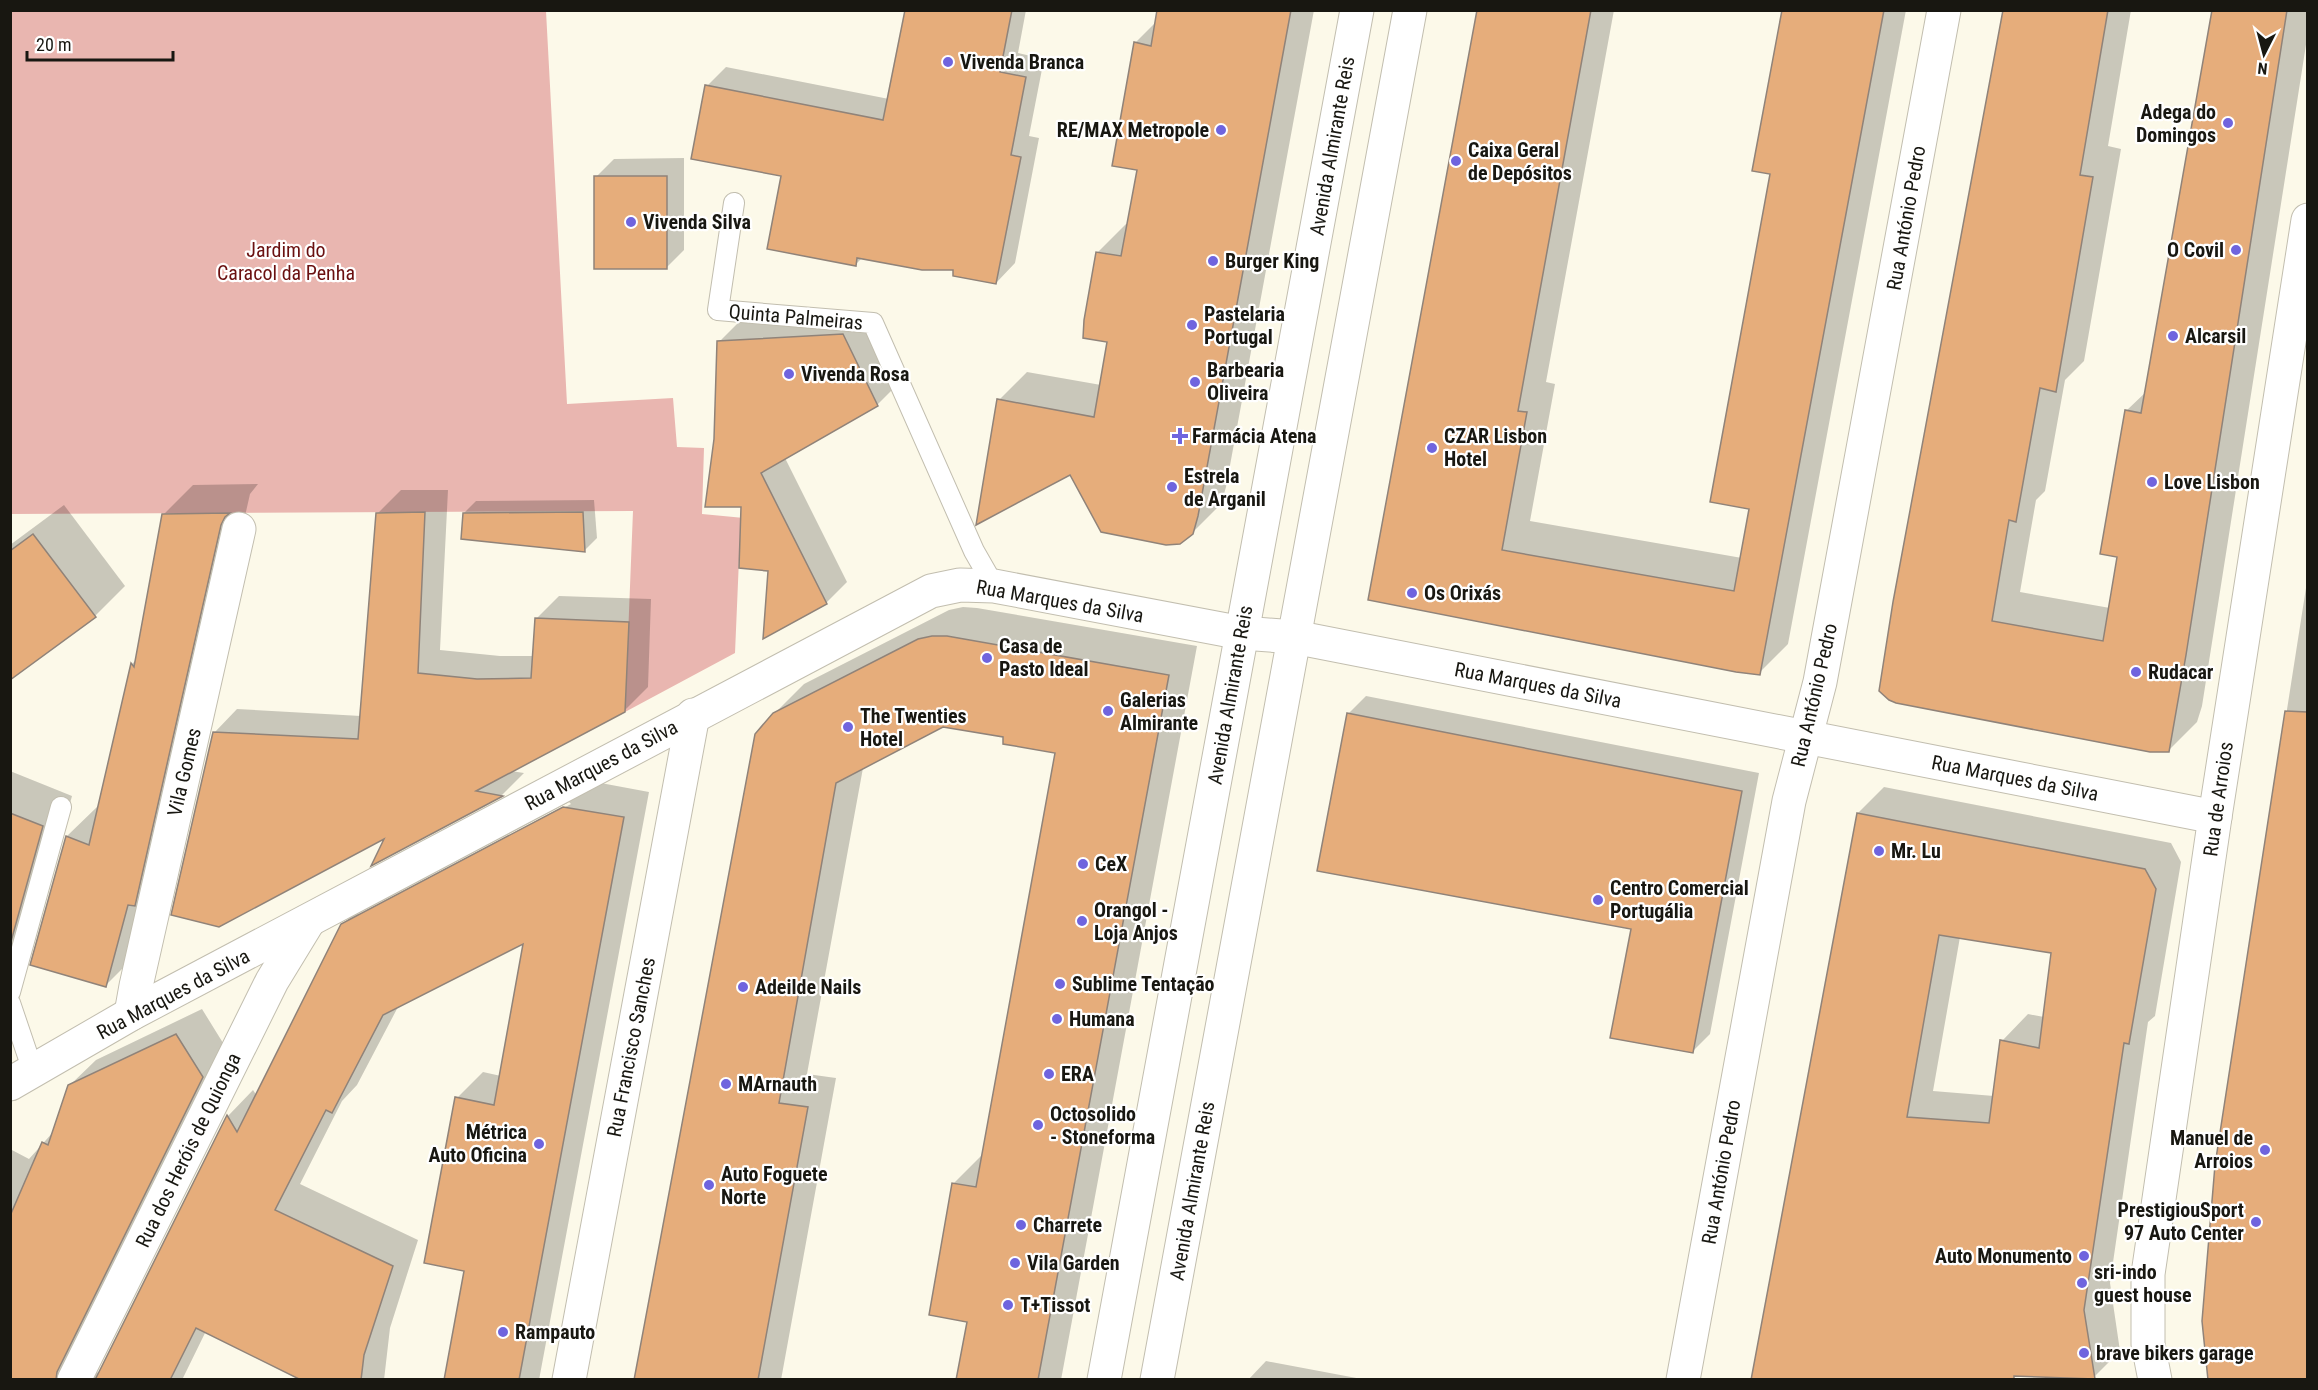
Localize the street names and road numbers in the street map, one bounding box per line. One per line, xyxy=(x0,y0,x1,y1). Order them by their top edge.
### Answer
street label: Avenida Almirante Reis xyxy=(1304,55,1360,237)
street label: Rua António Pedro xyxy=(1881,144,1931,292)
street label: Quinta Palmeiras xyxy=(728,299,864,335)
street label: Rua Marques da Silva xyxy=(974,574,1146,628)
street label: Avenida Almirante Reis xyxy=(1202,604,1258,786)
street label: Rua António Pedro xyxy=(1786,621,1842,769)
street label: Rua Marques da Silva xyxy=(1453,657,1623,713)
street label: Rua Marques da Silva xyxy=(521,715,681,815)
street label: Vila Gomes xyxy=(162,725,206,819)
street label: Rua de Arroios xyxy=(2198,740,2238,858)
street label: Rua Marques da Silva xyxy=(1930,750,2100,806)
street label: Rua Marques da Silva xyxy=(93,944,253,1044)
street label: Rua Francisco Sanches xyxy=(602,955,660,1139)
street label: Rua dos Heróis de Quionga xyxy=(130,1049,246,1251)
street label: Rua António Pedro xyxy=(1696,1098,1746,1246)
street label: Avenida Almirante Reis xyxy=(1164,1100,1220,1282)

